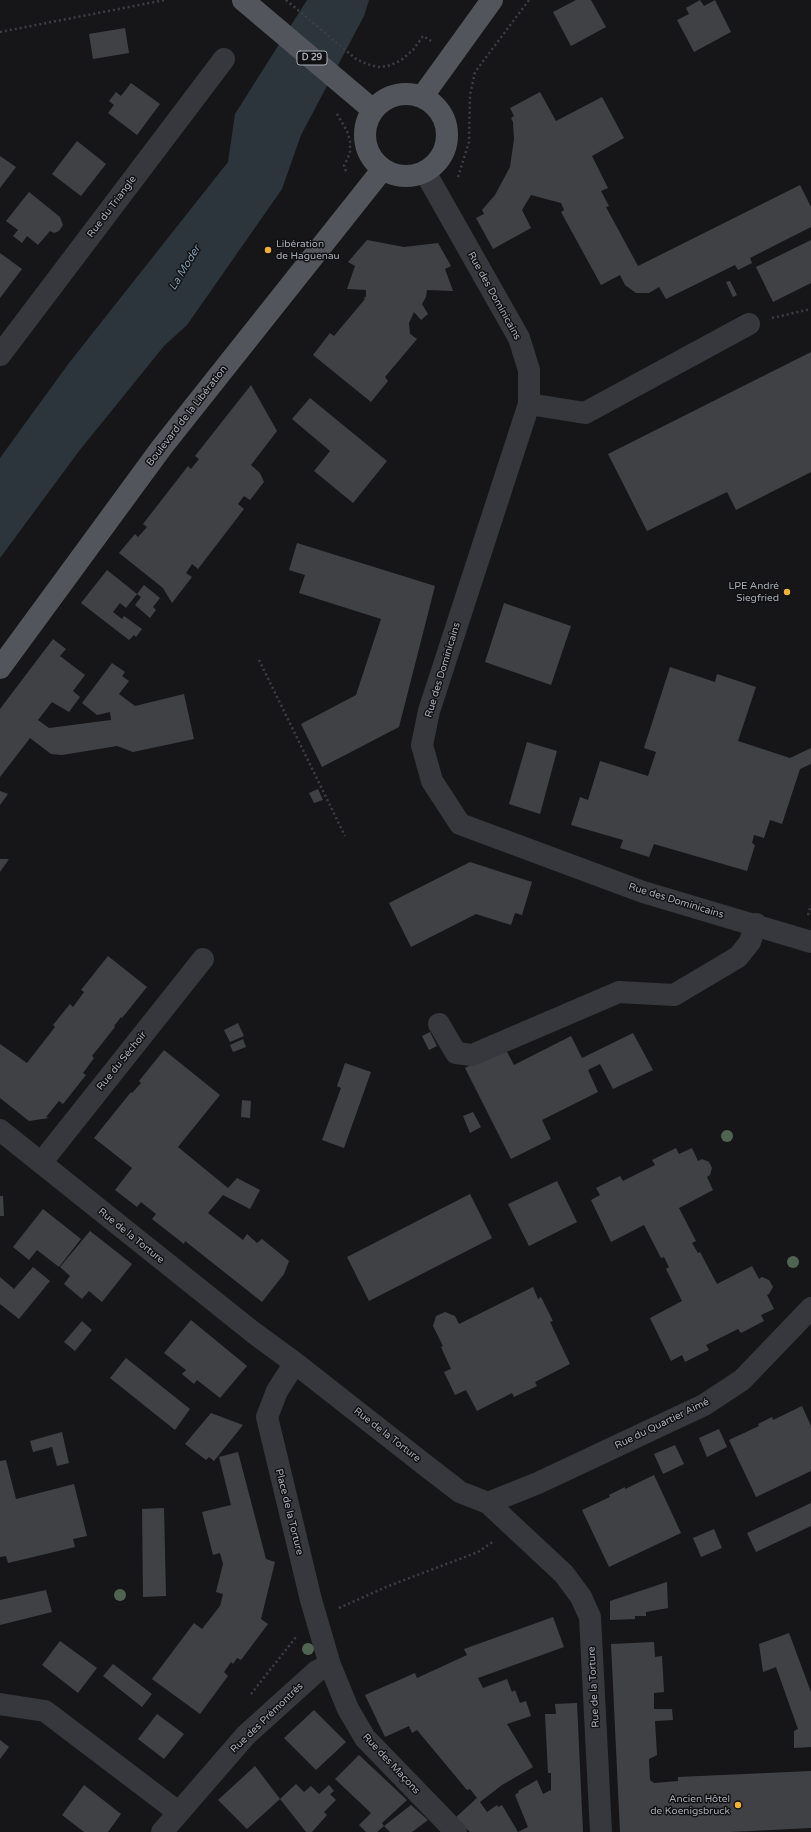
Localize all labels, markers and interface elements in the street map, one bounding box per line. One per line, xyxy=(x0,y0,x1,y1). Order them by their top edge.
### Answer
road number: D 29 xyxy=(297,51,327,65)
street label: Rue du Triangle xyxy=(85,174,139,240)
place label: Libération de Haguenau xyxy=(276,238,340,262)
water label: La Moder xyxy=(166,243,204,293)
marker: Libération de Haguenau xyxy=(263,245,273,255)
street label: Rue des Dominicains xyxy=(465,250,523,342)
street label: Boulevard de la Libération xyxy=(144,363,230,469)
place label: LPE André Siegfried xyxy=(728,580,779,604)
marker: LPE André Siegfried xyxy=(782,587,792,597)
street label: Rue des Dominicains xyxy=(423,621,463,719)
street label: Rue des Dominicains xyxy=(627,881,725,921)
street label: Rue du Séchoir xyxy=(95,1029,149,1093)
street label: Rue de la Torture xyxy=(96,1206,166,1266)
street label: Rue du Quartier Aimé xyxy=(613,1396,711,1452)
street label: Rue de la Torture xyxy=(351,1405,423,1465)
street label: Place de la Torture xyxy=(273,1468,305,1556)
street label: Rue de la Torture xyxy=(586,1646,602,1728)
street label: Rue des Prémontrés xyxy=(228,1680,306,1756)
street label: Rue des Maçons xyxy=(360,1731,422,1797)
place label: Ancien Hôtel de Koenigsbruck xyxy=(650,1793,730,1816)
marker: Ancien Hôtel de Koenigsbruck xyxy=(733,1800,743,1810)

